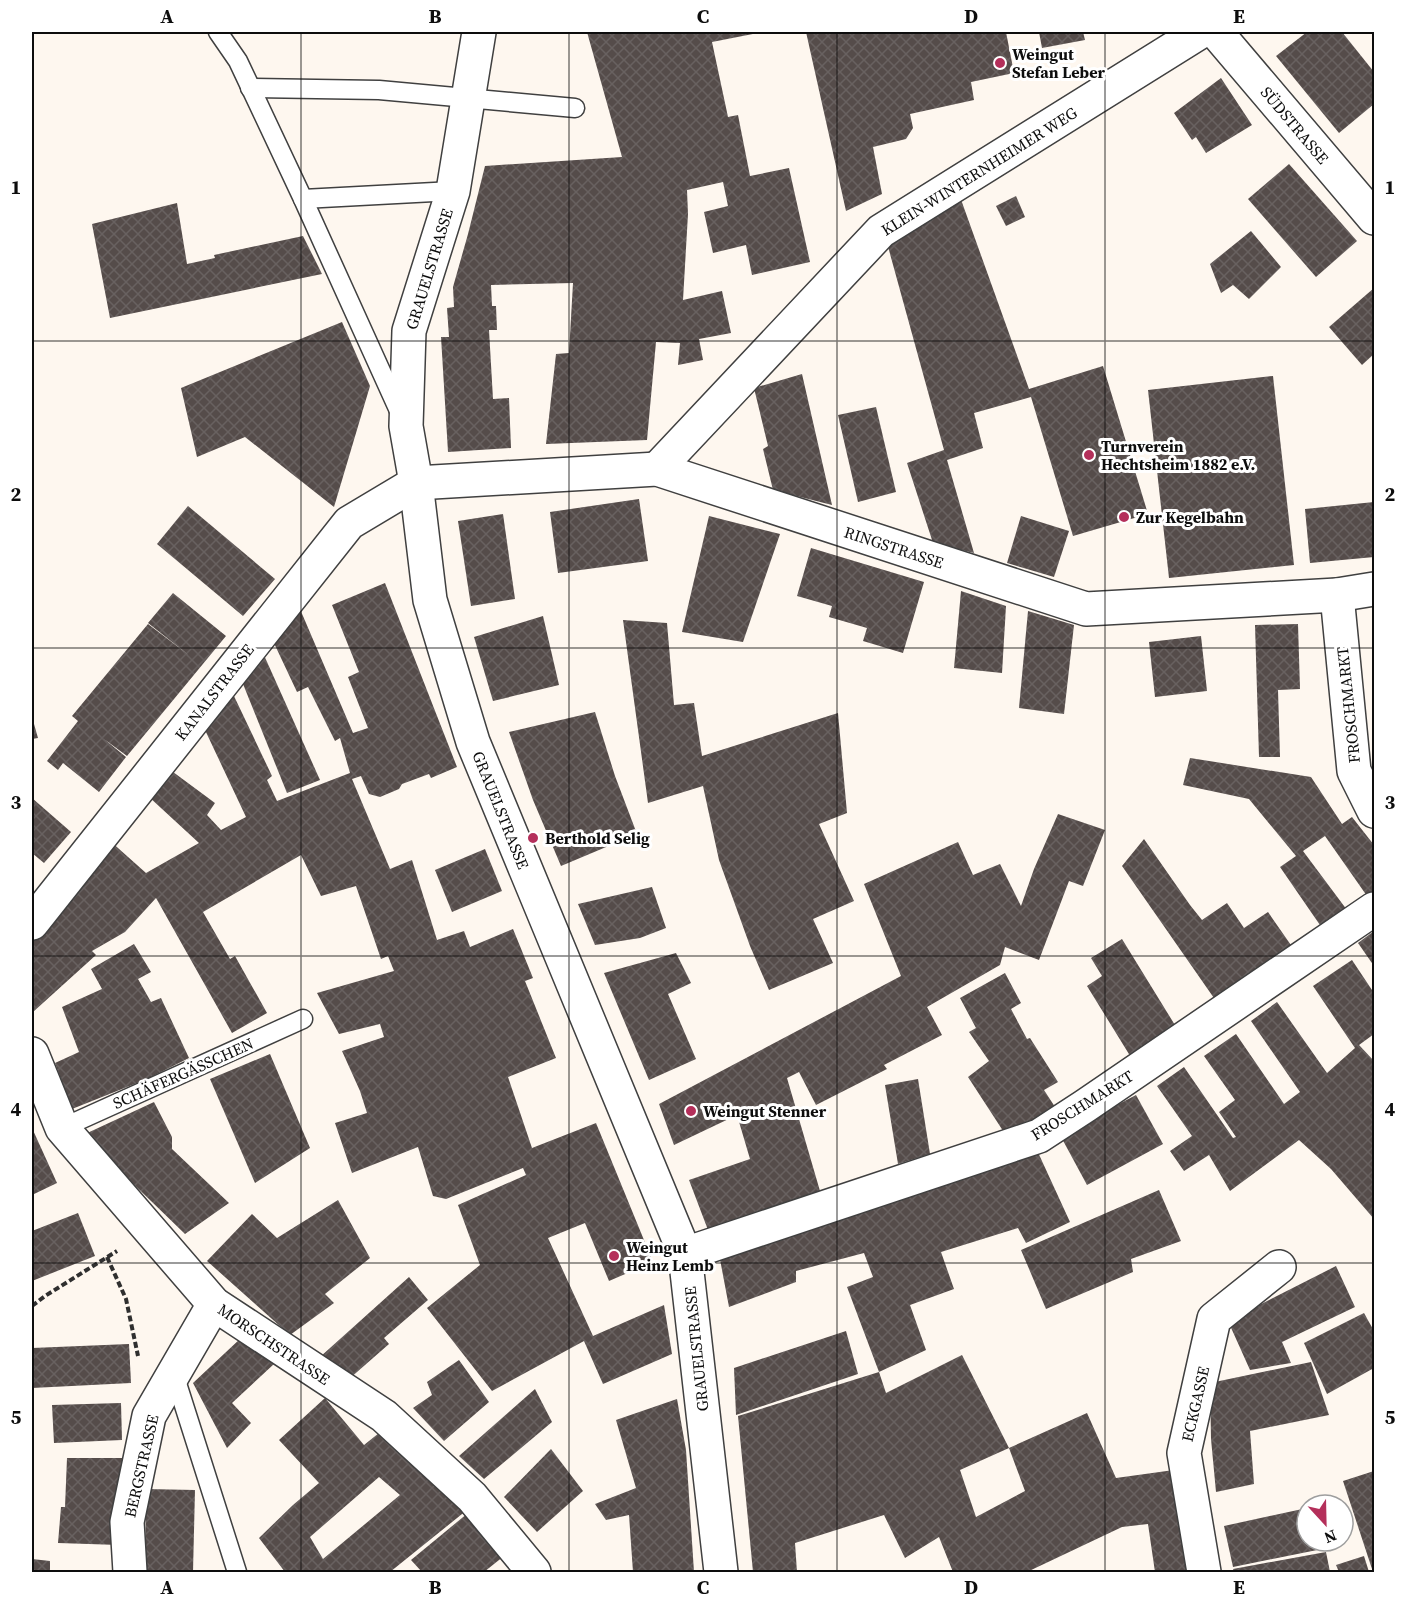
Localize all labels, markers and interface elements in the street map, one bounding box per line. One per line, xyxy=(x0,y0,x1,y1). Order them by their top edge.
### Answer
text: A xyxy=(160,2,174,30)
text: B xyxy=(428,2,442,30)
text: C xyxy=(697,2,709,30)
text: D xyxy=(964,2,978,30)
text: E xyxy=(1233,2,1245,30)
place label: Weingut Stefan Leber xyxy=(1012,43,1106,83)
marker: Weingut Stefan Leber xyxy=(993,56,1007,70)
street label: SÜDSTRASSE xyxy=(1256,82,1334,169)
street label: KLEIN-WINTERNHEIMER WEG xyxy=(877,101,1081,241)
text: 1 xyxy=(11,173,21,201)
text: 1 xyxy=(1385,173,1395,201)
street label: GRAUELSTRASSE xyxy=(400,205,458,332)
place label: Turnverein Hechtsheim 1882 e.V. xyxy=(1101,435,1255,475)
marker: Turnverein Hechtsheim 1882 e.V. xyxy=(1082,448,1096,462)
text: 2 xyxy=(11,480,22,508)
text: 2 xyxy=(1385,480,1396,508)
place label: Zur Kegelbahn xyxy=(1136,506,1244,528)
marker: Zur Kegelbahn xyxy=(1117,510,1131,524)
street label: RINGSTRASSE xyxy=(841,521,947,574)
street label: KANALSTRASSE xyxy=(169,639,259,745)
street label: FROSCHMARKT xyxy=(1331,645,1365,764)
street label: GRAUELSTRASSE xyxy=(467,748,535,873)
text: 3 xyxy=(11,788,22,816)
text: 3 xyxy=(1385,788,1396,816)
place label: Berthold Selig xyxy=(545,827,650,849)
marker: Berthold Selig xyxy=(526,831,540,845)
street label: SCHÄFERGÄSSCHEN xyxy=(109,1032,257,1114)
street label: FROSCHMARKT xyxy=(1027,1064,1138,1145)
text: 4 xyxy=(11,1095,22,1123)
text: 4 xyxy=(1385,1095,1396,1123)
place label: Weingut Stenner xyxy=(703,1100,827,1122)
marker: Weingut Stenner xyxy=(684,1104,698,1118)
place label: Weingut Heinz Lemb xyxy=(626,1236,714,1276)
marker: Weingut Heinz Lemb xyxy=(607,1249,621,1263)
street label: GRAUELSTRASSE xyxy=(678,1285,714,1413)
street label: MORSCHSTRASSE xyxy=(214,1298,335,1390)
street label: ECKGASSE xyxy=(1176,1364,1214,1444)
text: 5 xyxy=(11,1403,22,1431)
text: 5 xyxy=(1385,1403,1396,1431)
street label: BERGSTRASSE xyxy=(118,1412,164,1520)
north arrow xyxy=(1295,1493,1355,1553)
text: N xyxy=(1321,1525,1340,1549)
text: A xyxy=(160,1573,174,1601)
text: B xyxy=(428,1573,442,1601)
text: C xyxy=(697,1573,709,1601)
text: D xyxy=(964,1573,978,1601)
text: E xyxy=(1233,1573,1245,1601)

